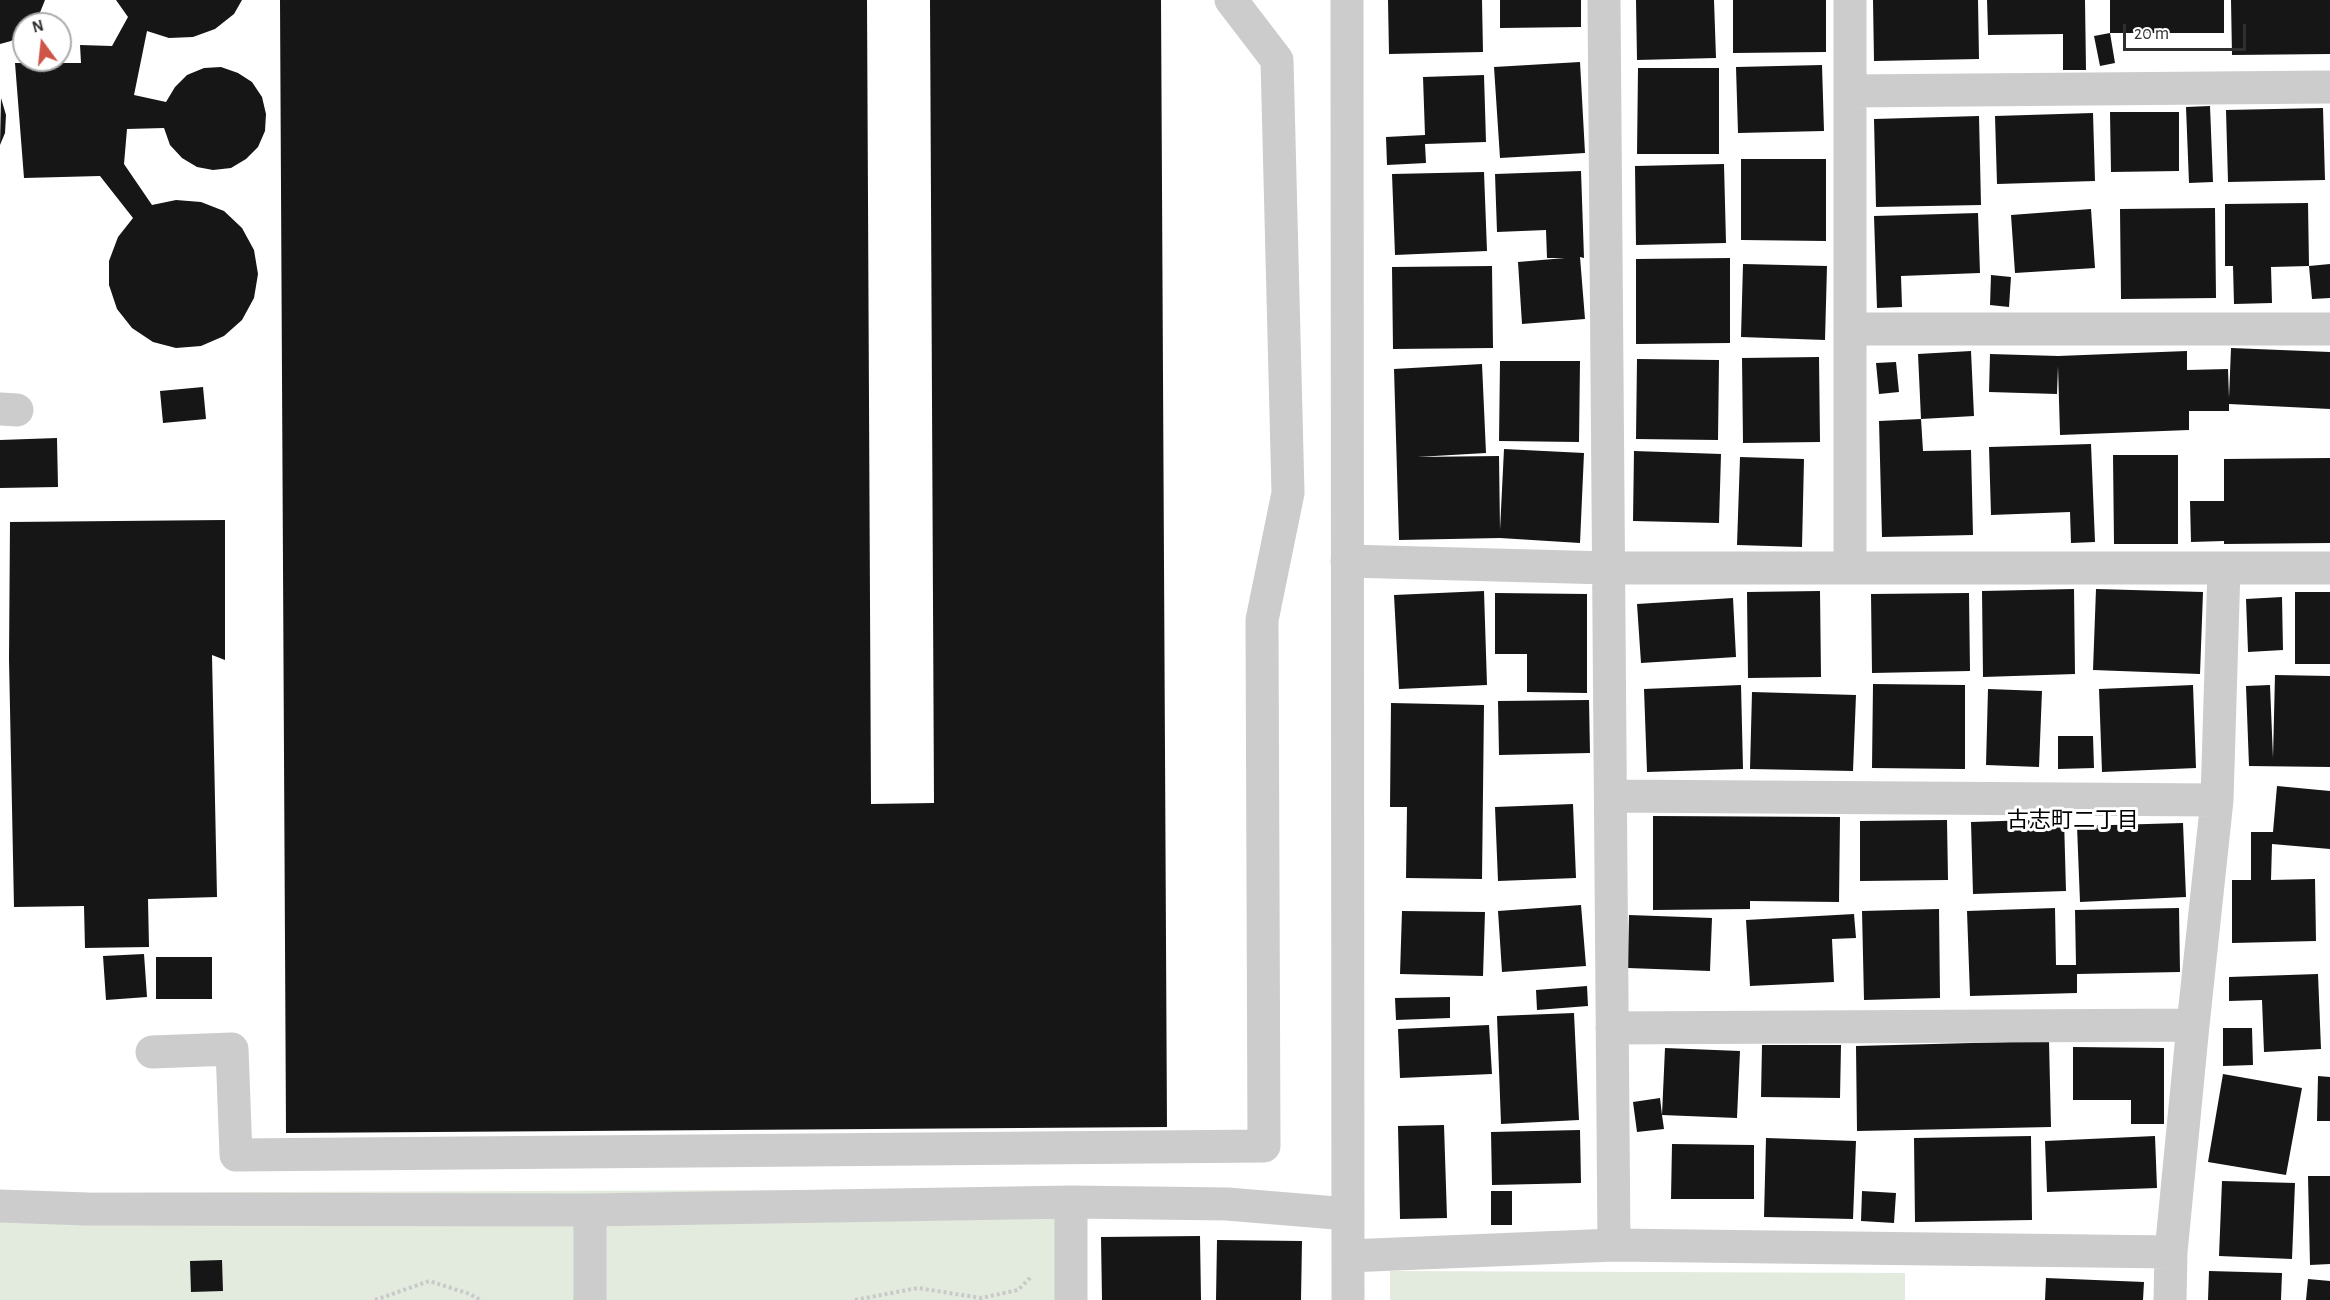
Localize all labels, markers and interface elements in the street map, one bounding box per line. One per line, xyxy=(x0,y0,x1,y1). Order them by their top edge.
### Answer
north arrow xyxy=(12,12,72,72)
scale bar xyxy=(2126,12,2249,50)
text: N xyxy=(30,17,45,36)
text: 20 m xyxy=(2134,25,2169,43)
district label: 古志町二丁目 xyxy=(2007,807,2139,833)

